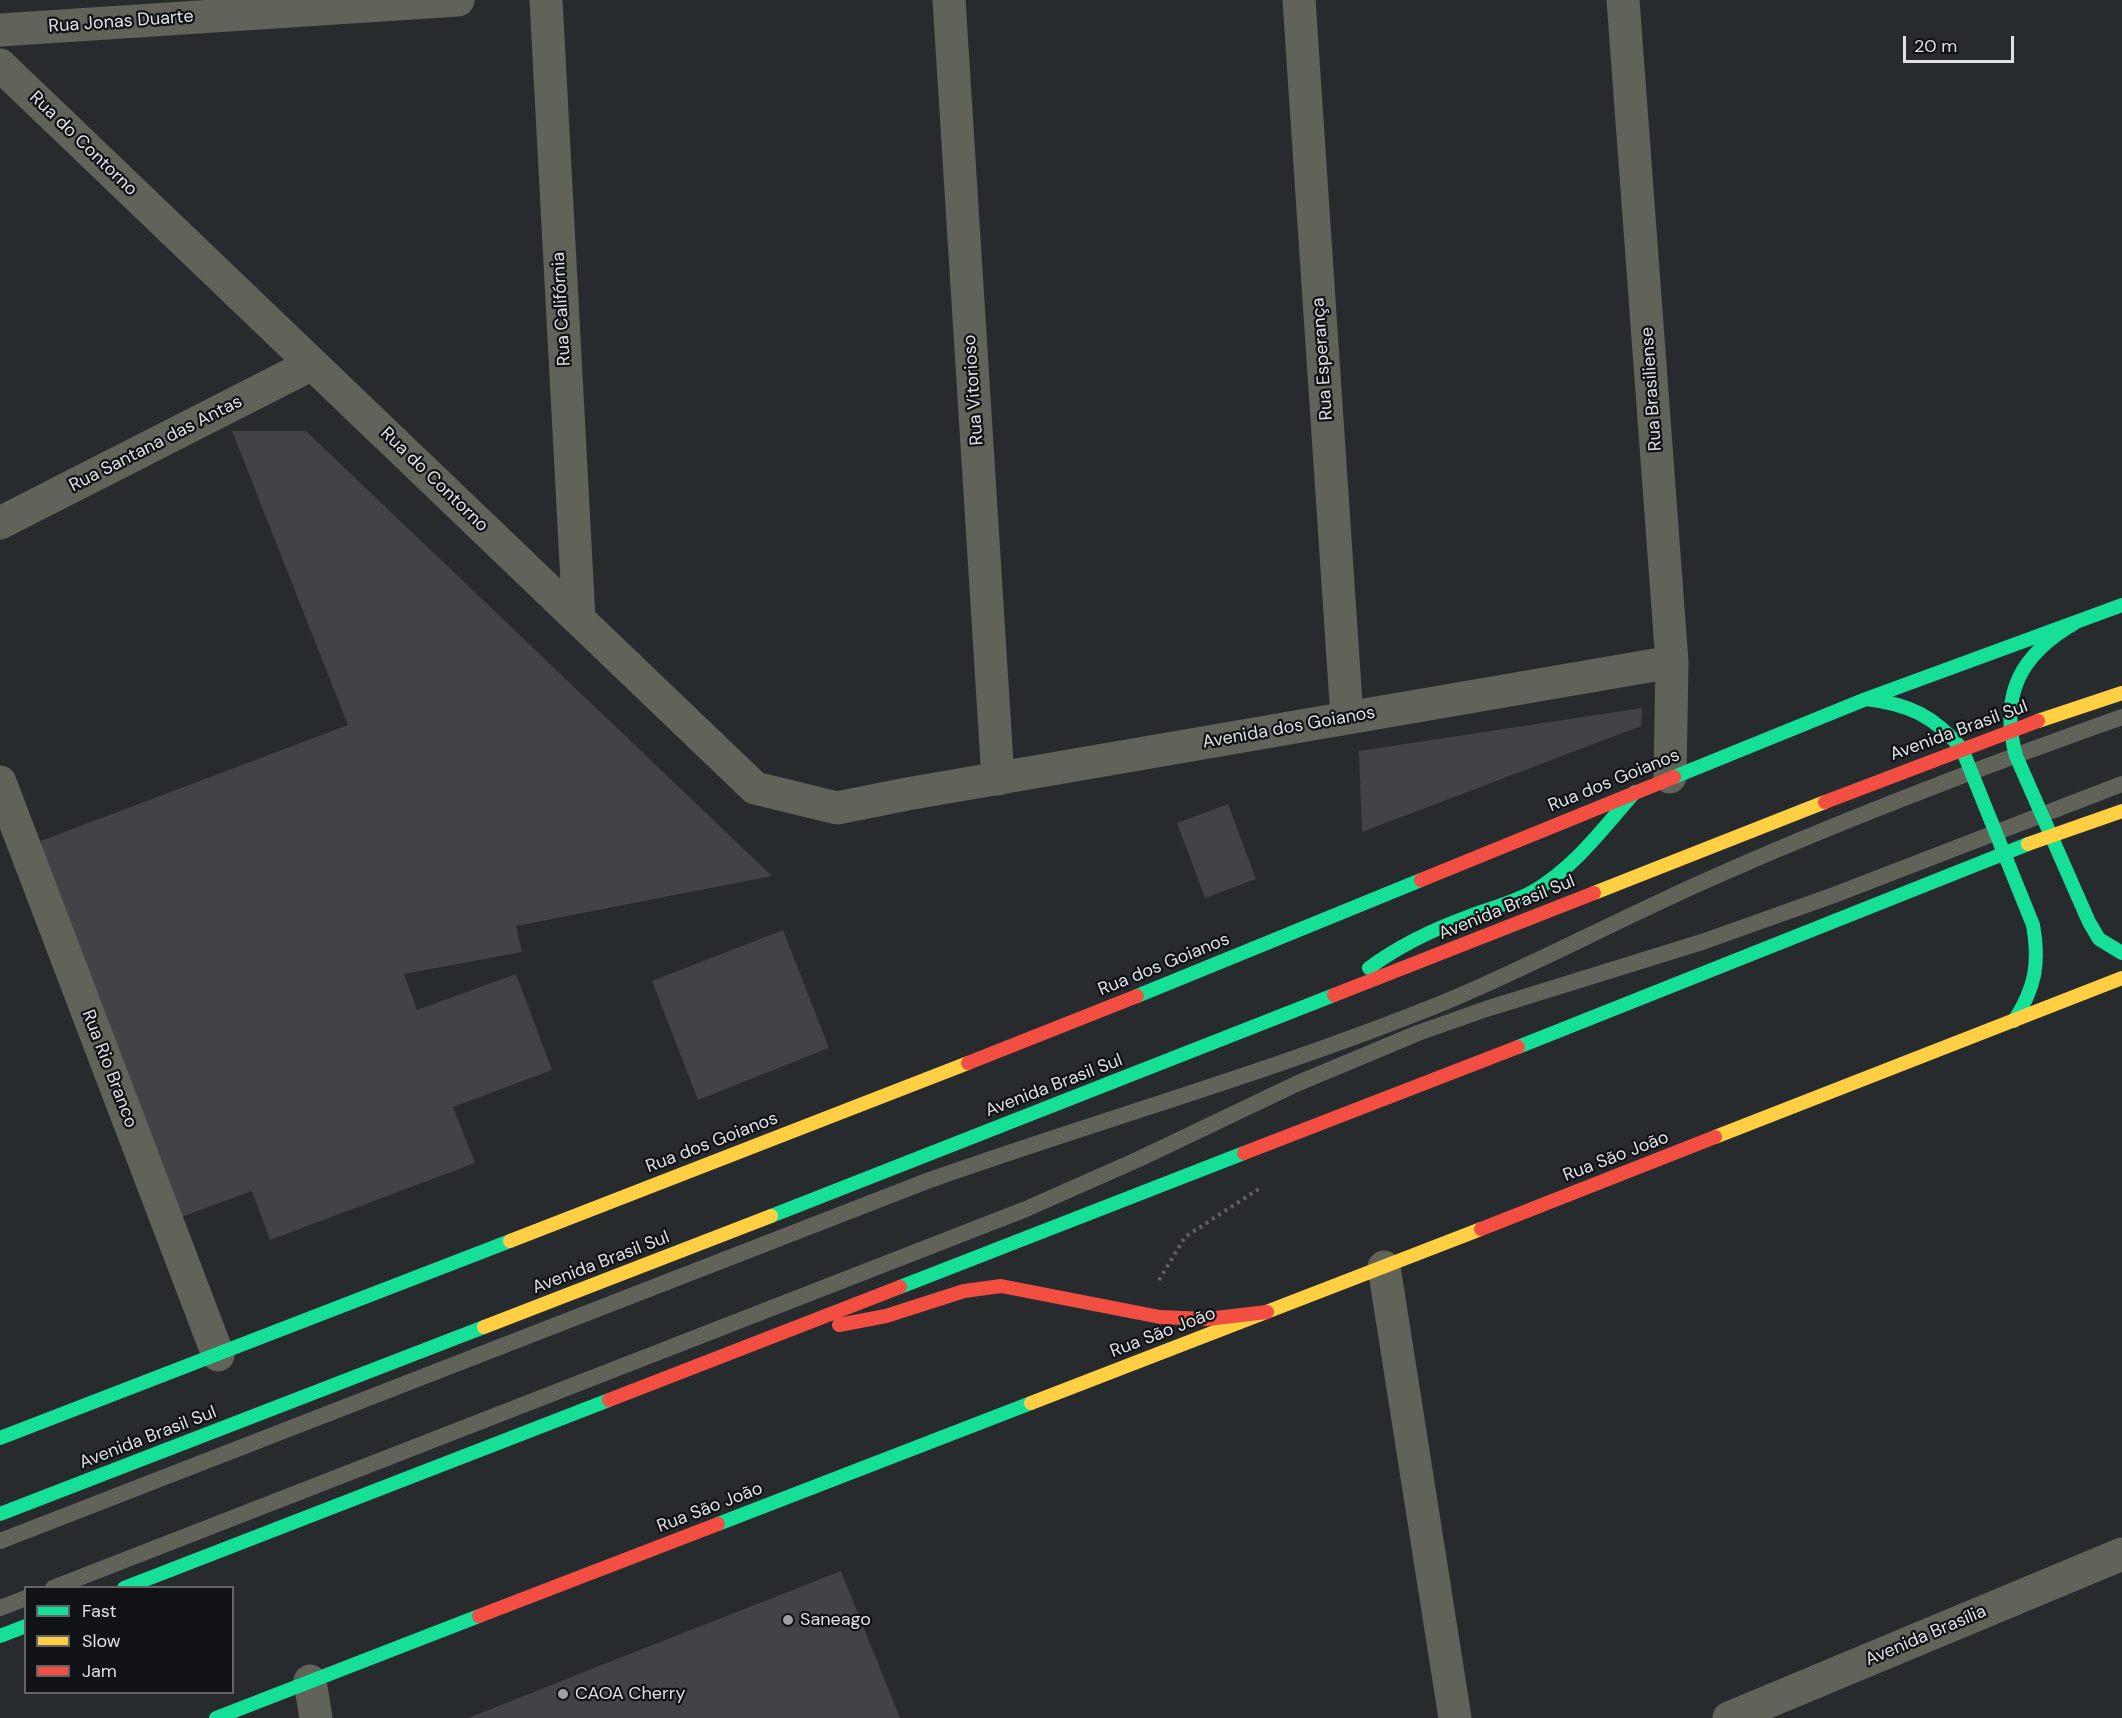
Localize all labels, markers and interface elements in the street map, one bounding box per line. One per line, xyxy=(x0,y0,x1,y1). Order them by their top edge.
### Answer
street label: Rua Jonas Duarte xyxy=(48,6,194,38)
scale bar xyxy=(1906,24,2017,62)
text: 20 m xyxy=(1914,34,1957,58)
street label: Rua do Contorno xyxy=(25,87,141,201)
street label: Rua Califórnia xyxy=(548,251,576,367)
street label: Rua Esperança xyxy=(1308,297,1338,421)
street label: Rua Brasiliense xyxy=(1637,326,1667,452)
street label: Rua Vitorioso xyxy=(959,334,989,446)
street label: Rua Santana das Antas xyxy=(66,391,246,497)
street label: Rua do Contorno xyxy=(376,423,492,537)
street label: Avenida Brasil Sul xyxy=(1887,696,2031,766)
street label: Avenida dos Goianos xyxy=(1201,702,1377,754)
street label: Rua dos Goianos xyxy=(1545,745,1683,817)
street label: Avenida Brasil Sul xyxy=(1436,871,1578,945)
street label: Rua dos Goianos xyxy=(1095,929,1233,1001)
street label: Rua Rio Branco xyxy=(77,1007,141,1131)
street label: Avenida Brasil Sul xyxy=(982,1050,1126,1122)
street label: Rua dos Goianos xyxy=(643,1108,781,1178)
street label: Rua São João xyxy=(1560,1127,1672,1187)
street label: Avenida Brasil Sul xyxy=(529,1227,673,1299)
street label: Rua São João xyxy=(1107,1303,1219,1363)
street label: Avenida Brasil Sul xyxy=(76,1402,220,1474)
street label: Rua São João xyxy=(654,1478,766,1538)
legend xyxy=(24,1586,234,1694)
text: Fast xyxy=(82,1599,117,1623)
street label: Avenida Brasília xyxy=(1862,1601,1990,1671)
place label: Saneago xyxy=(800,1609,871,1631)
marker: Saneago xyxy=(781,1613,795,1627)
text: Slow xyxy=(82,1629,121,1653)
text: Jam xyxy=(82,1659,117,1683)
place label: CAOA Cherry xyxy=(575,1683,685,1705)
marker: CAOA Cherry xyxy=(556,1687,570,1701)

